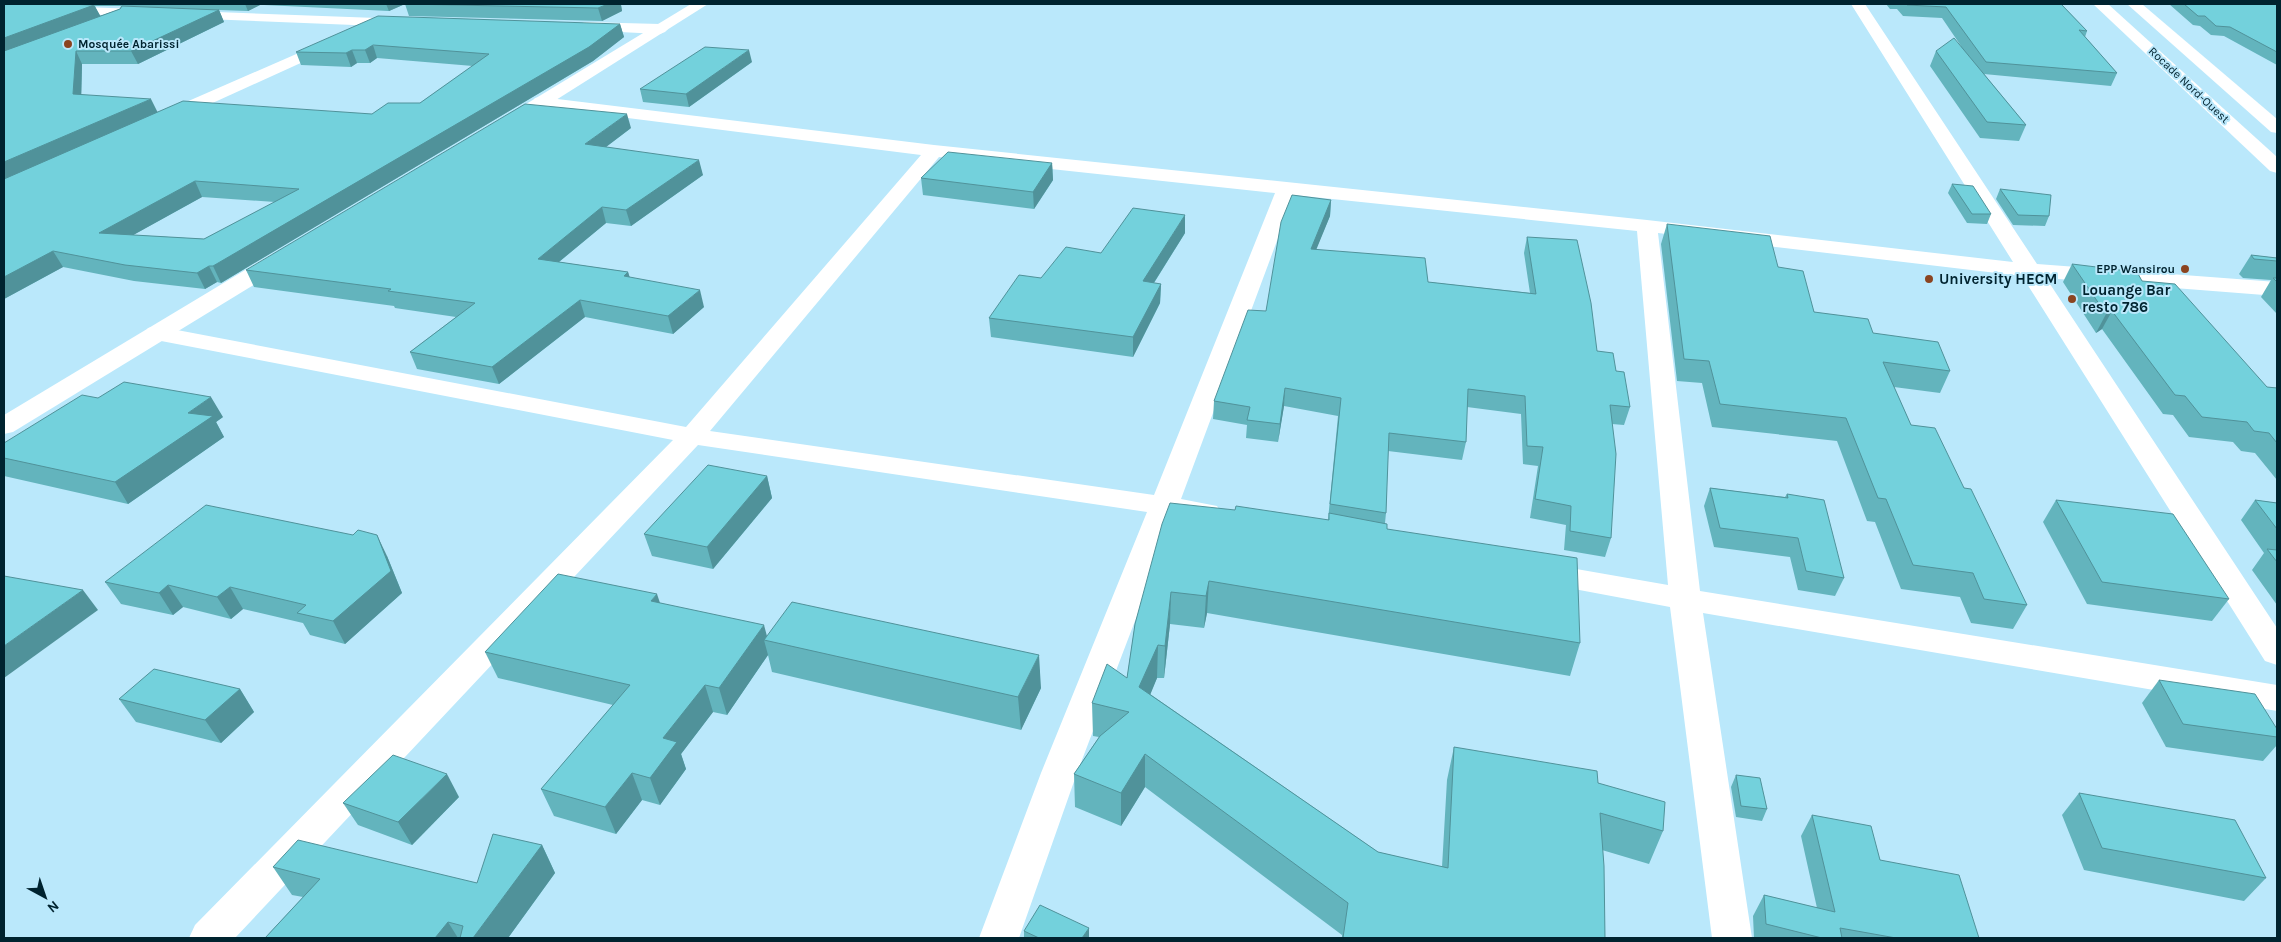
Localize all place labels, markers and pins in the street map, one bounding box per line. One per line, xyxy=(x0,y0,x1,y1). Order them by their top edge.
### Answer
place label: Mosquée Abarissi xyxy=(78,37,179,51)
marker: Mosquée Abarissi xyxy=(62,38,74,50)
place label: EPP Wansirou xyxy=(2096,262,2175,276)
marker: EPP Wansirou xyxy=(2179,263,2191,275)
place label: University HECM xyxy=(1939,270,2057,288)
marker: University HECM xyxy=(1923,273,1935,285)
place label: Louange Bar resto 786 xyxy=(2082,281,2170,316)
marker: Louange Bar resto 786 xyxy=(2066,293,2078,305)

